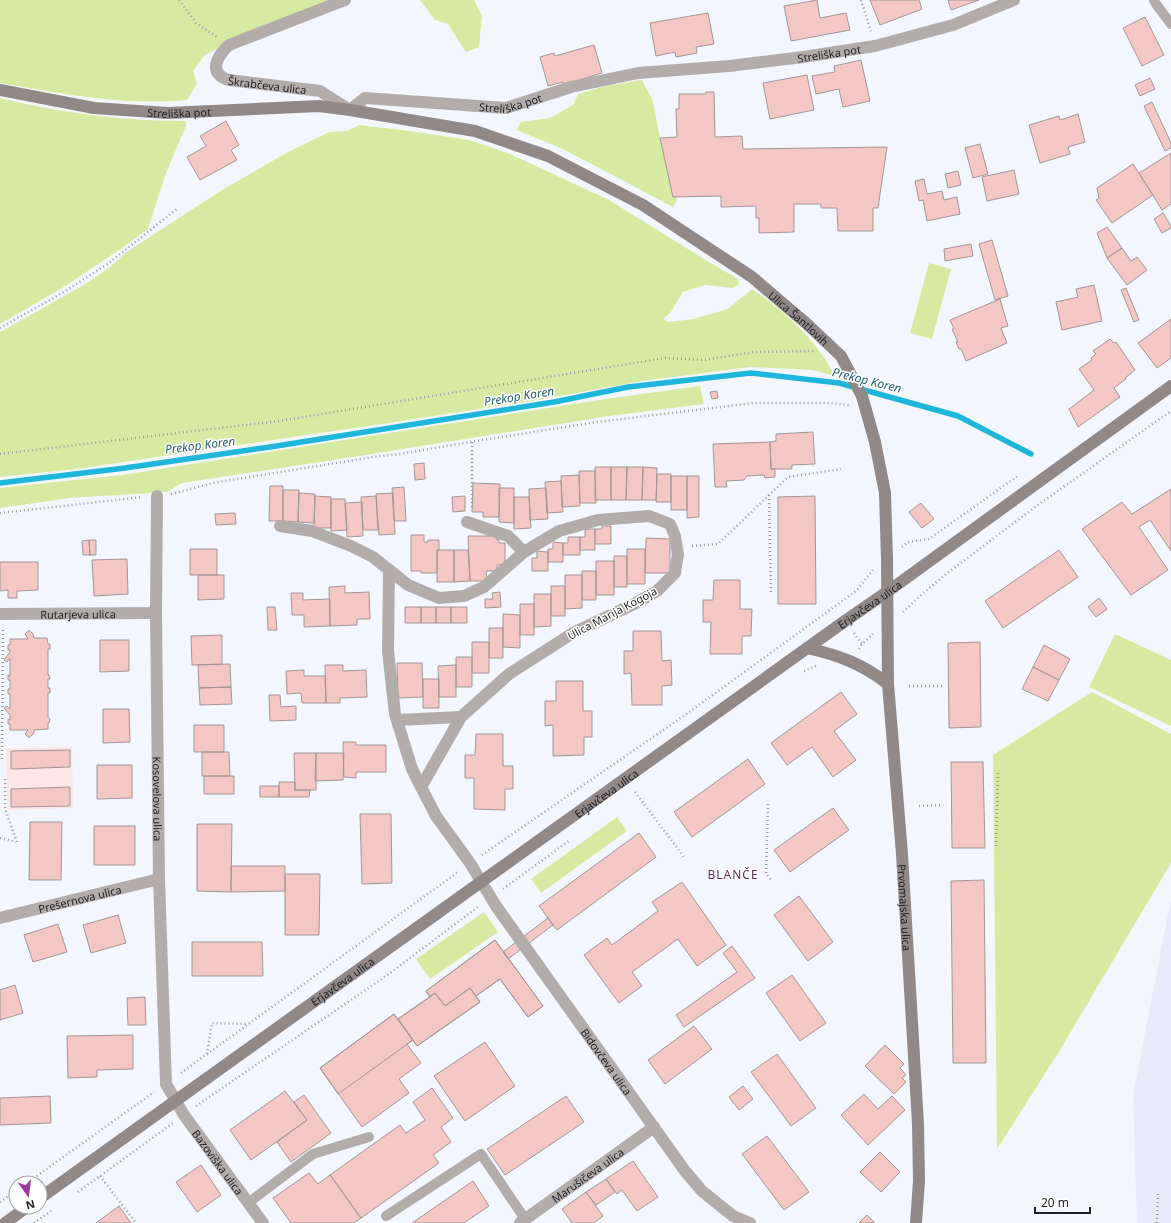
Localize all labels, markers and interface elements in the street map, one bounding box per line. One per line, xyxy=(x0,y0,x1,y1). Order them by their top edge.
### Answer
street label: Streliška pot xyxy=(797,41,862,65)
street label: Škrabčeva ulica xyxy=(227,72,307,97)
street label: Streliška pot xyxy=(478,90,543,115)
street label: Streliška pot xyxy=(147,104,211,121)
street label: Ulica Šantlovih xyxy=(766,287,832,348)
water label: Prekop Koren xyxy=(831,363,903,397)
water label: Prekop Koren xyxy=(483,382,555,410)
water label: Prekop Koren xyxy=(164,432,236,458)
street label: Erjavčeva ulica xyxy=(834,576,904,632)
street label: Ulica Marija Kogoja xyxy=(565,583,659,643)
street label: Rutarjeva ulica xyxy=(40,606,116,621)
street label: Kosovelova ulica xyxy=(150,756,166,842)
street label: Erjavčeva ulica xyxy=(571,765,641,821)
street label: Prvomajska ulica xyxy=(895,864,915,951)
district label: BLANČE xyxy=(707,866,759,883)
street label: Prešernova ulica xyxy=(37,881,123,916)
street label: Erjavčeva ulica xyxy=(307,953,377,1009)
street label: Bidovčeva ulica xyxy=(578,1025,636,1098)
street label: Bazoviška ulica xyxy=(189,1126,247,1198)
street label: Marušičeva ulica xyxy=(548,1144,627,1206)
north arrow xyxy=(8,1175,48,1215)
scale bar xyxy=(1035,1189,1090,1215)
text: 20 m xyxy=(1041,1194,1069,1211)
text: N xyxy=(24,1197,37,1214)

